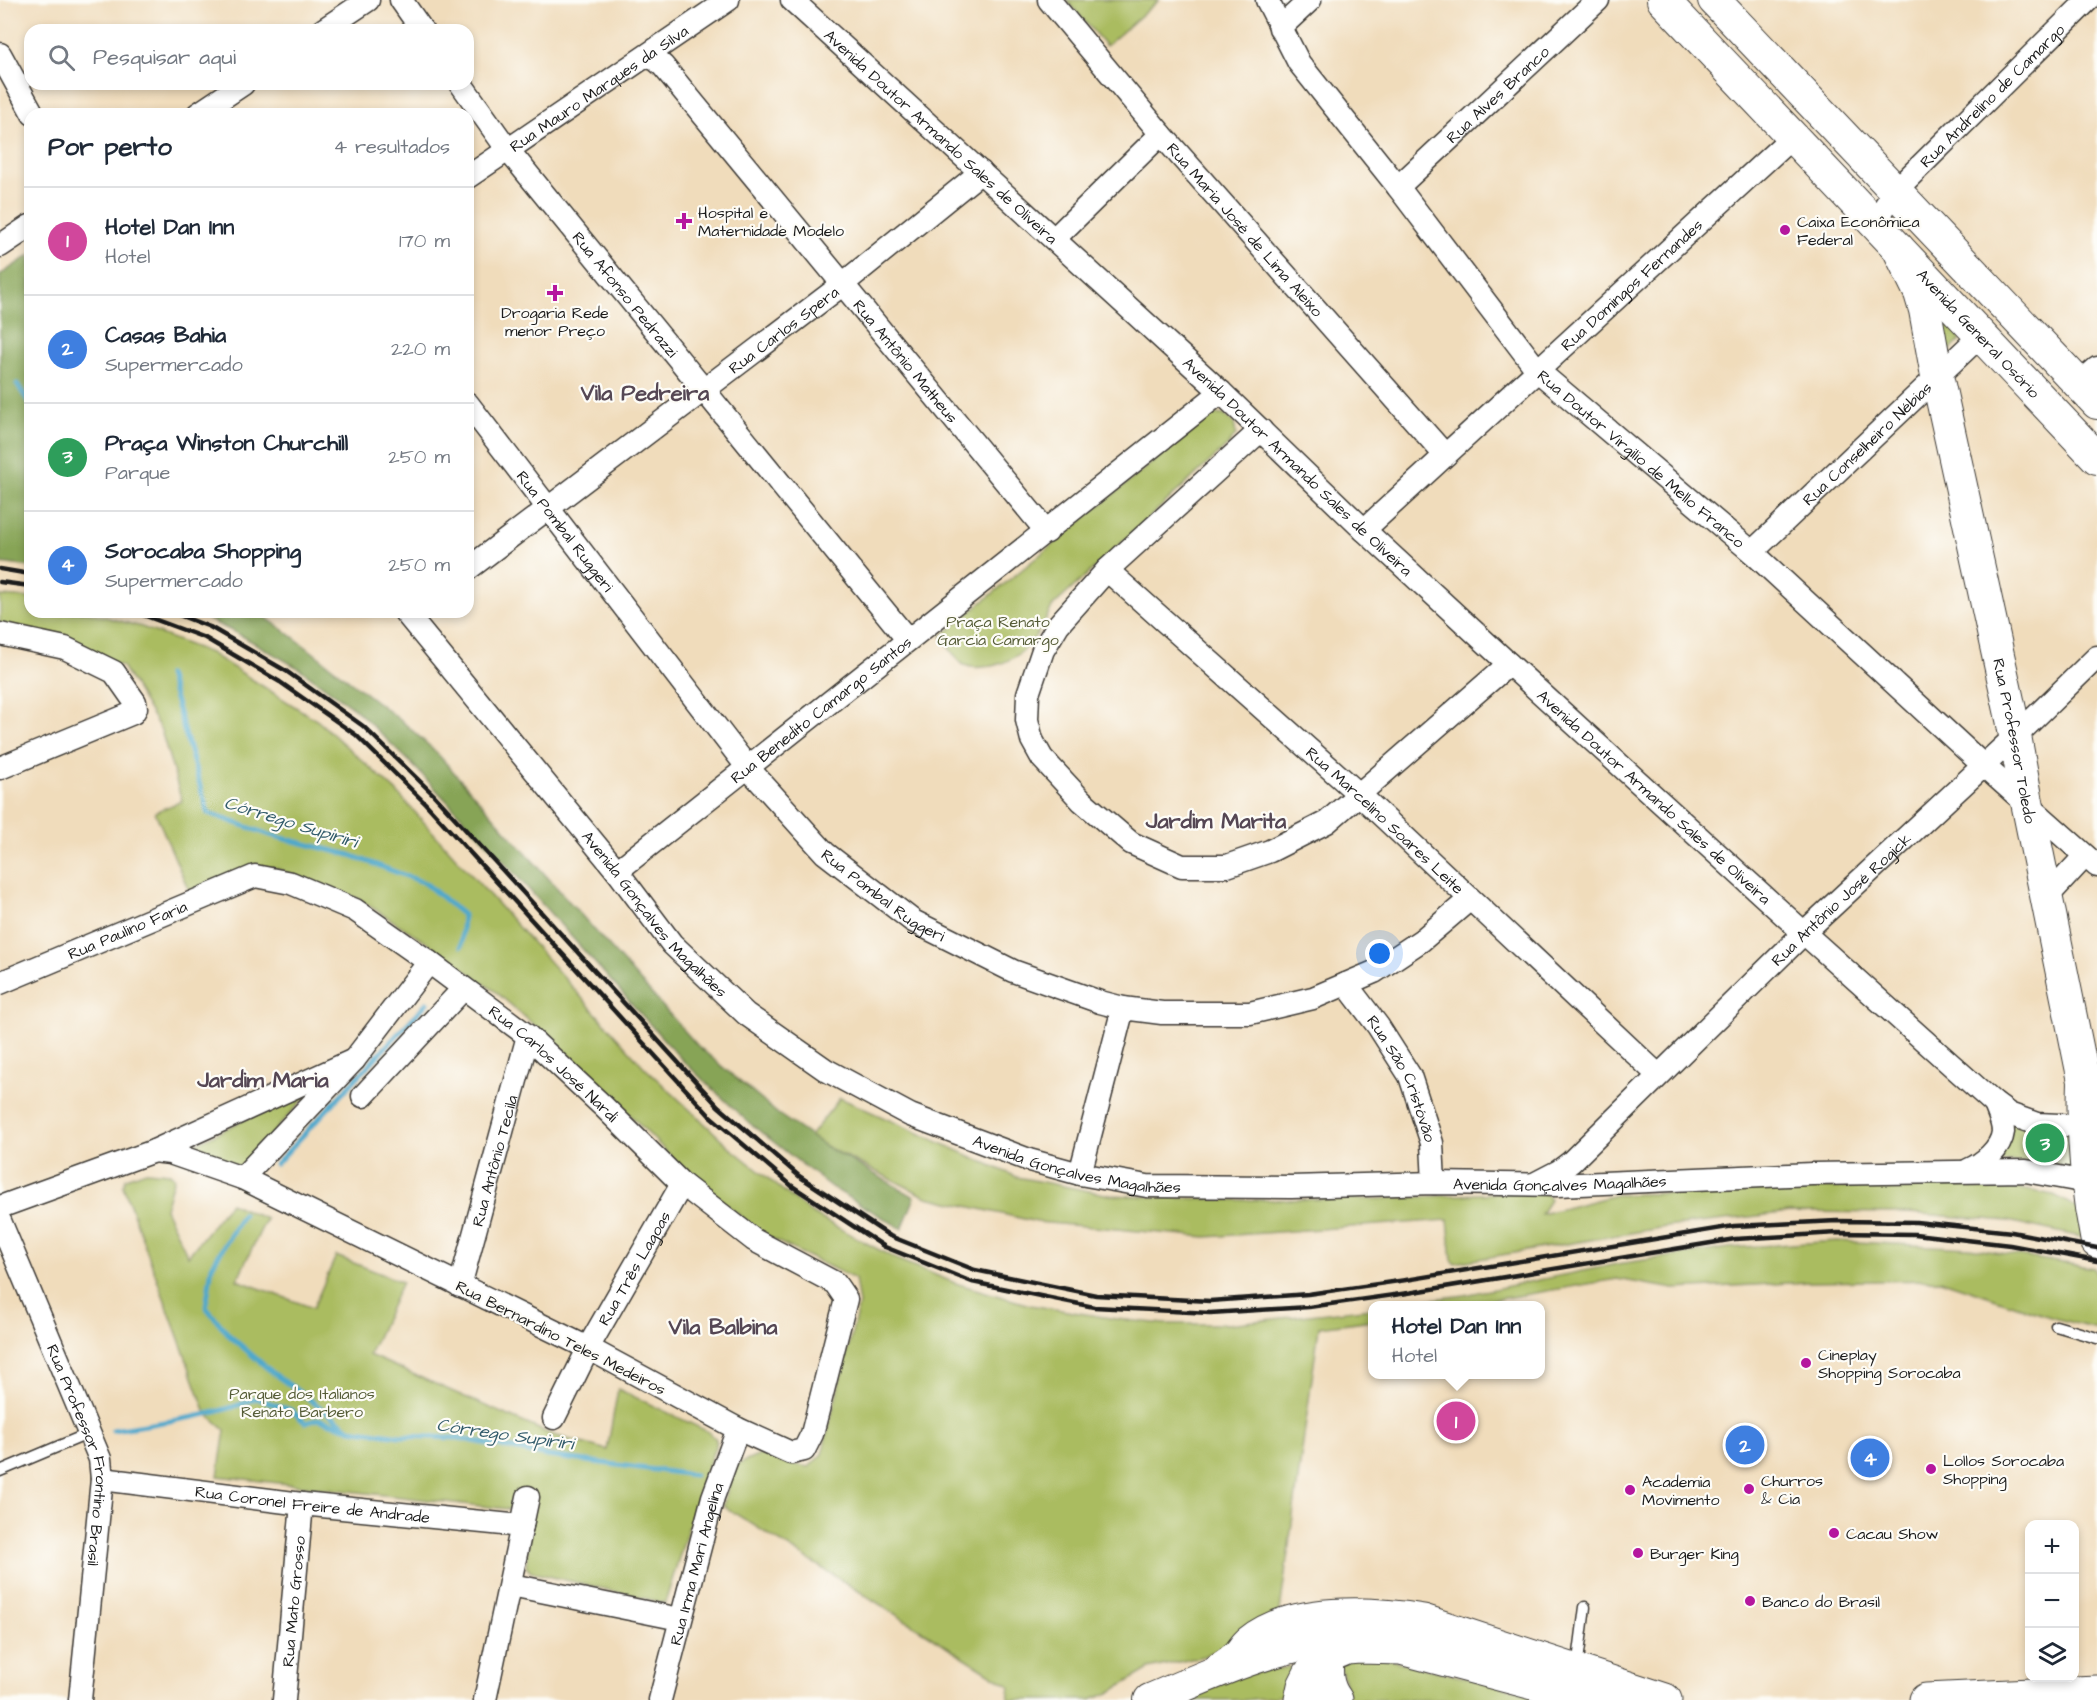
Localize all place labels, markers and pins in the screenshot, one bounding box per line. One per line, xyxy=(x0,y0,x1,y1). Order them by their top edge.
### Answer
place label: Hospital e Maternidade Modelo xyxy=(698,202,844,242)
place label: Caixa Econômica Federal xyxy=(1797,211,1920,251)
marker: Hospital e Maternidade Modelo xyxy=(675,212,693,230)
marker: Caixa Econômica Federal xyxy=(1778,223,1792,237)
marker: Drogaria Rede menor Preço xyxy=(548,286,562,300)
place label: Drogaria Rede menor Preço xyxy=(501,302,609,342)
pin: 3 xyxy=(2026,1120,2064,1166)
place label: Cineplay Shopping Sorocaba xyxy=(1818,1344,1961,1385)
marker: Cineplay Shopping Sorocaba xyxy=(1799,1356,1813,1370)
pin: 1 xyxy=(1436,1398,1476,1444)
pin: 2 xyxy=(1726,1422,1764,1468)
pin: 4 xyxy=(1850,1436,1890,1480)
place label: Lollos Sorocaba Shopping xyxy=(1943,1450,2064,1491)
marker: Lollos Sorocaba Shopping xyxy=(1924,1462,1938,1476)
place label: Churros & Cia xyxy=(1761,1470,1823,1510)
place label: Academia Movimento xyxy=(1642,1471,1720,1511)
marker: Churros & Cia xyxy=(1742,1482,1756,1496)
marker: Academia Movimento xyxy=(1623,1483,1637,1497)
place label: Cacau Show xyxy=(1846,1523,1938,1545)
marker: Cacau Show xyxy=(1827,1526,1841,1540)
place label: Burger King xyxy=(1650,1543,1739,1566)
marker: Burger King xyxy=(1631,1546,1645,1560)
place label: Banco do Brasil xyxy=(1762,1591,1880,1613)
marker: Banco do Brasil xyxy=(1743,1594,1757,1608)

